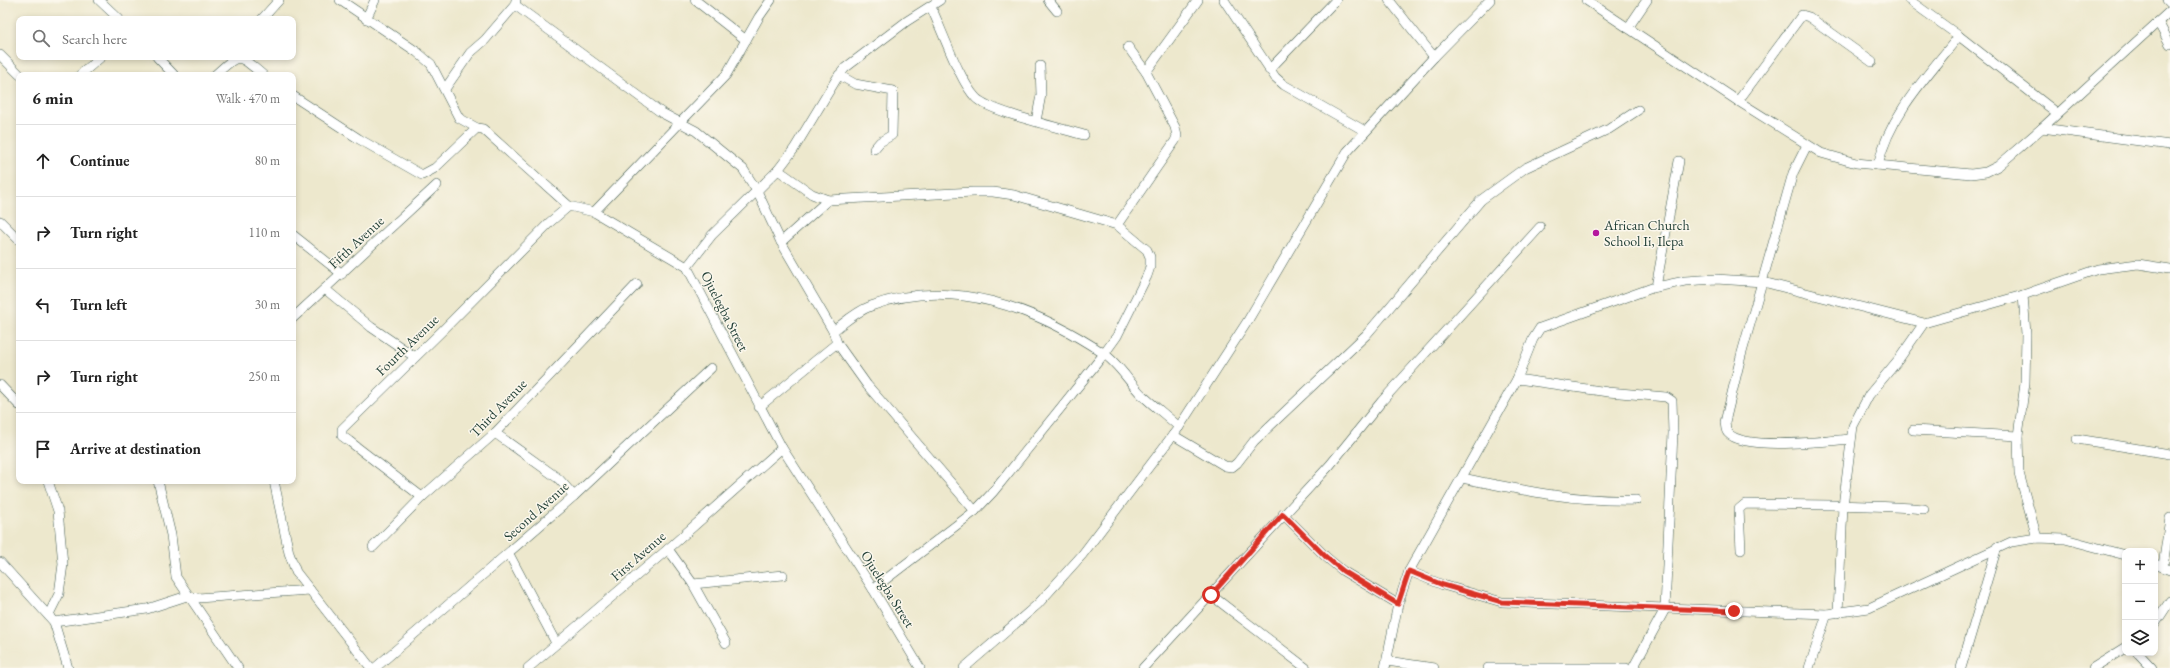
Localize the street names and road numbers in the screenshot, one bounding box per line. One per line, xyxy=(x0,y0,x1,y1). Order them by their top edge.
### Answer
street label: Fifth Avenue xyxy=(324,211,388,272)
street label: Ojuelegba Street xyxy=(697,268,753,355)
street label: Fourth Avenue xyxy=(372,310,443,379)
street label: Third Avenue xyxy=(466,374,531,441)
street label: Second Avenue xyxy=(500,477,573,545)
street label: First Avenue xyxy=(607,527,670,585)
street label: Ojuelegba Street xyxy=(857,547,919,631)

